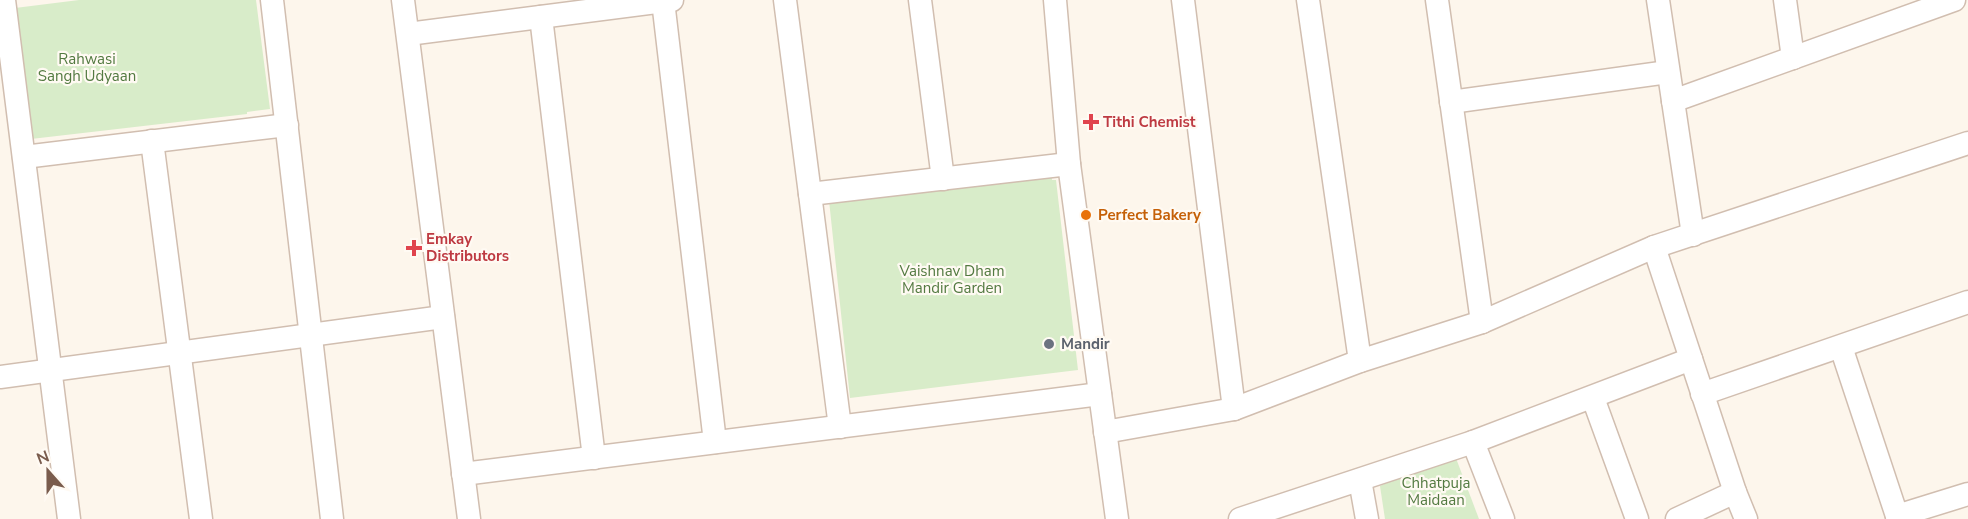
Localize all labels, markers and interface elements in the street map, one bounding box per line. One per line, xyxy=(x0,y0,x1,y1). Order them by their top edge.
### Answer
park label: Rahwasi Sangh Udyaan xyxy=(38,49,136,86)
place label: Tithi Chemist xyxy=(1103,112,1196,132)
marker: Tithi Chemist xyxy=(1084,115,1098,129)
place label: Perfect Bakery xyxy=(1098,205,1201,225)
marker: Perfect Bakery xyxy=(1079,208,1093,222)
place label: Emkay Distributors xyxy=(426,229,509,266)
marker: Emkay Distributors xyxy=(407,241,421,255)
park label: Vaishnav Dham Mandir Garden xyxy=(898,261,1005,298)
place label: Mandir xyxy=(1061,334,1110,354)
marker: Mandir xyxy=(1042,337,1056,351)
north arrow xyxy=(18,441,78,501)
text: N xyxy=(33,446,53,470)
park label: Chhatpuja Maidaan xyxy=(1402,473,1471,510)

